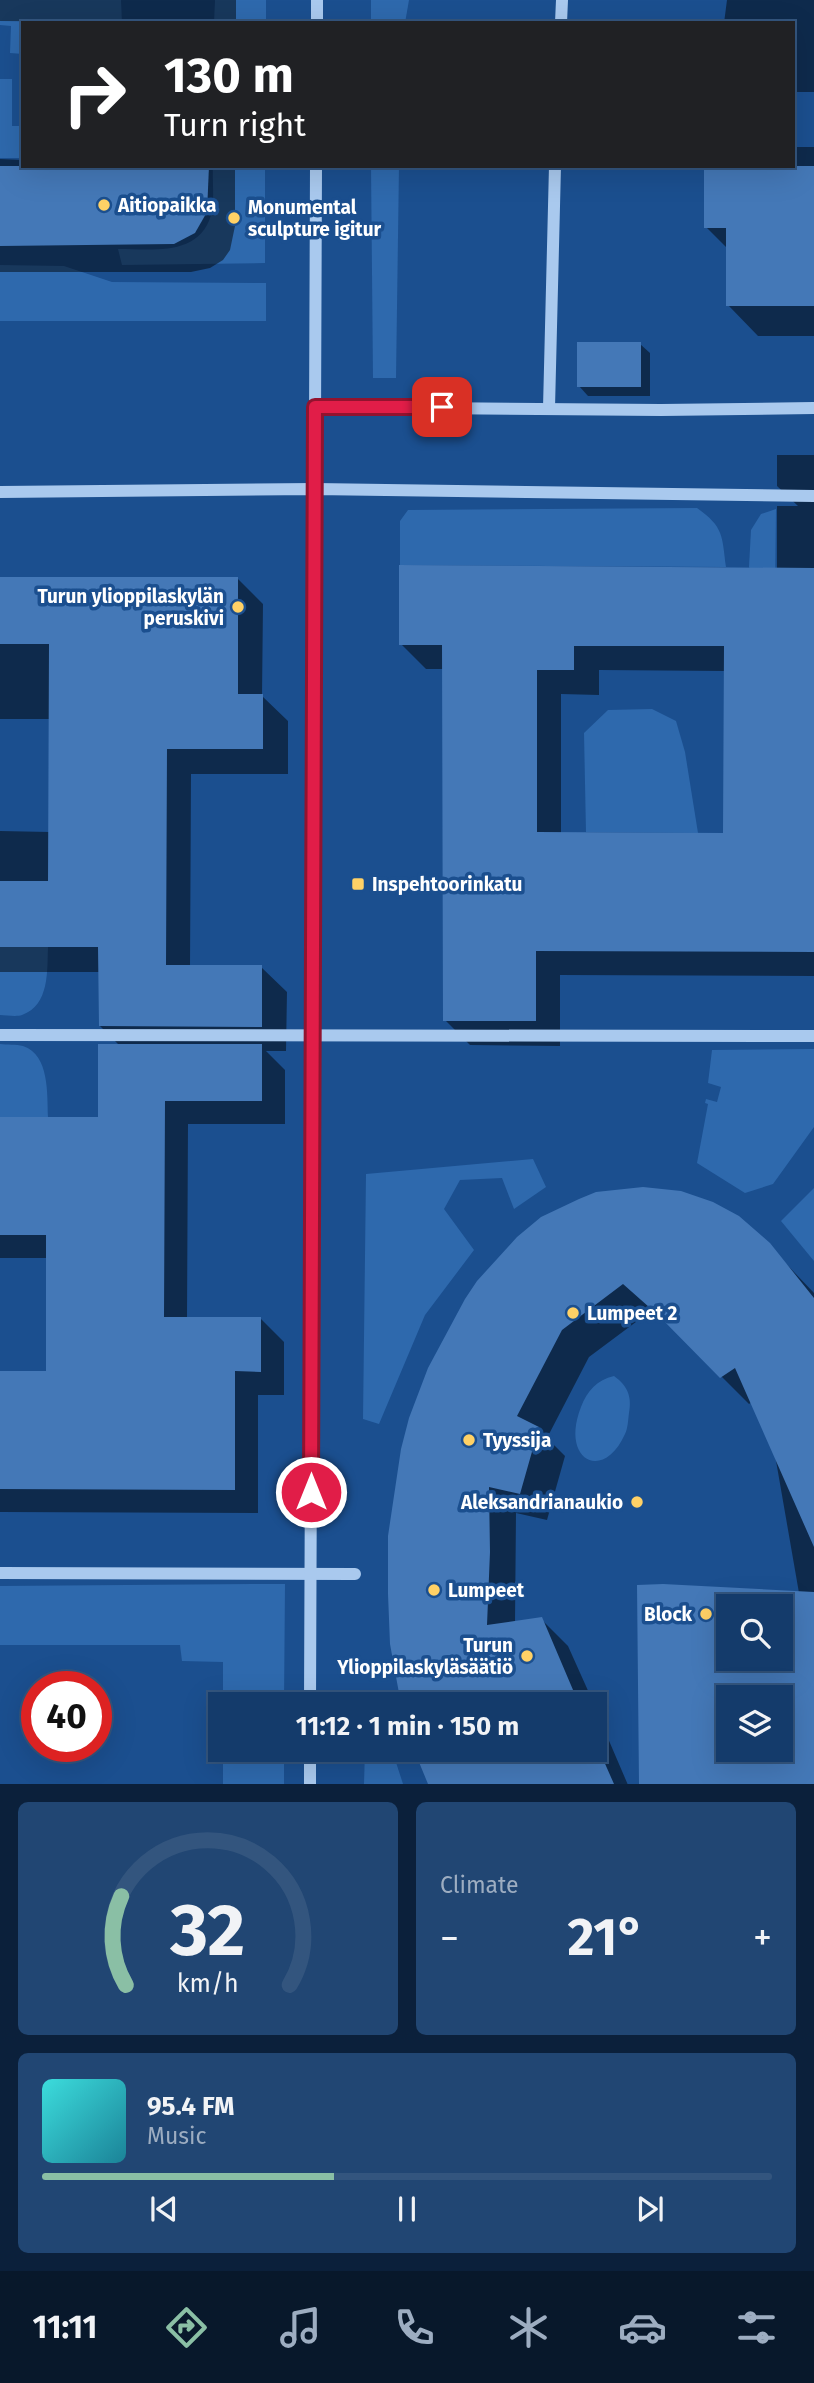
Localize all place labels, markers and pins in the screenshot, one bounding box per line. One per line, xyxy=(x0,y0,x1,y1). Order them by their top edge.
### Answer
place label: Aitiopaikka xyxy=(117,194,216,217)
place label: Monumental sculpture igitur xyxy=(248,196,382,241)
marker: Aitiopaikka xyxy=(96,197,112,213)
marker: Monumental sculpture igitur xyxy=(226,210,242,226)
pin xyxy=(412,377,472,437)
place label: Turun ylioppilaskylän peruskivi xyxy=(37,585,224,630)
marker: Turun ylioppilaskylän peruskivi xyxy=(230,599,246,615)
place label: Inspehtoorinkatu xyxy=(372,873,522,896)
marker: Inspehtoorinkatu xyxy=(350,876,366,892)
place label: Lumpeet 2 xyxy=(587,1302,678,1325)
marker: Lumpeet 2 xyxy=(565,1305,581,1321)
place label: Tyyssija xyxy=(483,1429,551,1452)
marker: Tyyssija xyxy=(461,1432,477,1448)
place label: Aleksandrianaukio xyxy=(460,1491,623,1514)
marker: Aleksandrianaukio xyxy=(629,1494,645,1510)
place label: Lumpeet xyxy=(448,1579,525,1602)
marker: Lumpeet xyxy=(426,1582,442,1598)
place label: Block xyxy=(644,1603,692,1626)
marker: Block xyxy=(698,1606,714,1622)
place label: Turun Ylioppilaskyläsäätiö xyxy=(336,1634,513,1679)
marker: Turun Ylioppilaskyläsäätiö xyxy=(519,1648,535,1664)

